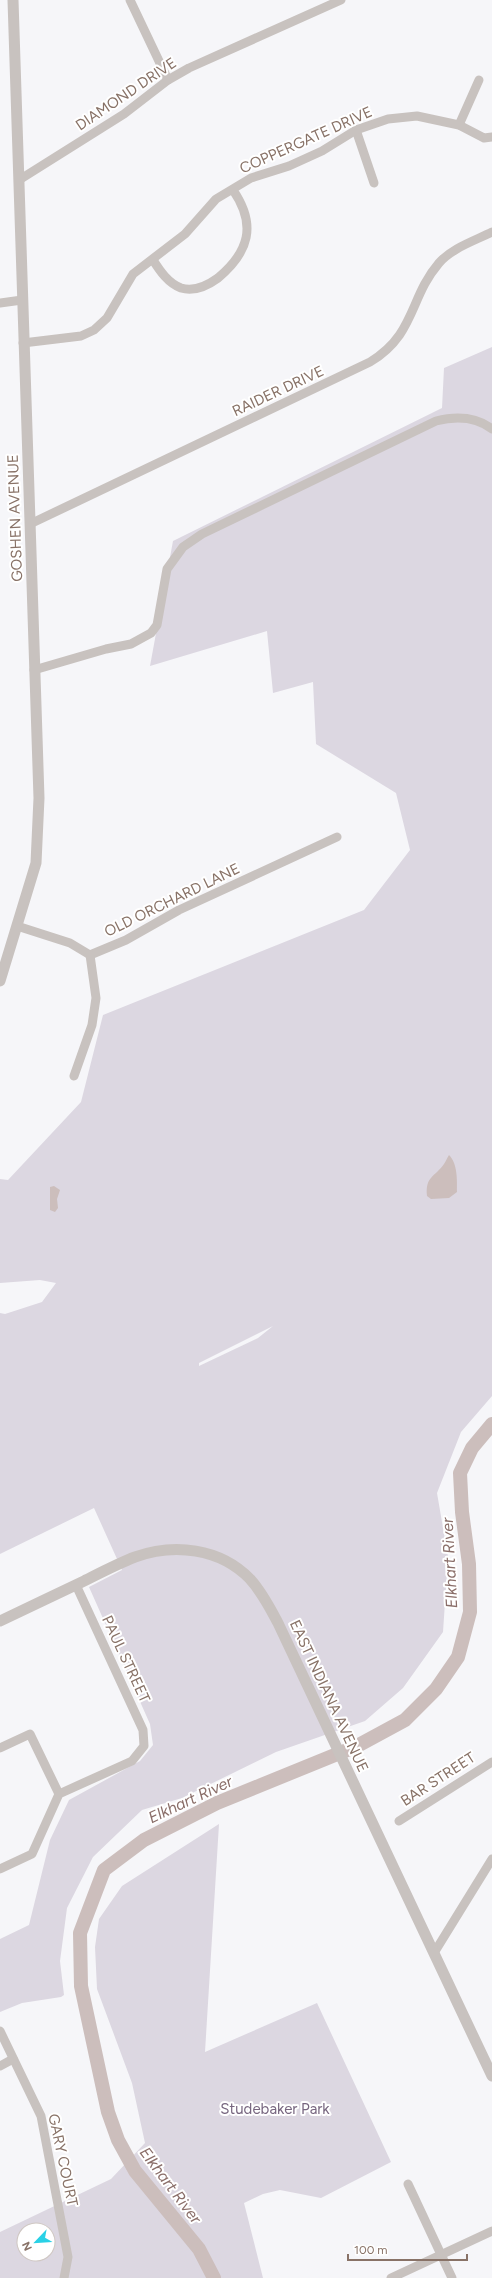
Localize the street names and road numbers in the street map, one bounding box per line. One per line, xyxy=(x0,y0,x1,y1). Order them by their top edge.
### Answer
street label: DIAMOND DRIVE xyxy=(72,54,180,134)
street label: COPPERGATE DRIVE xyxy=(237,103,375,177)
street label: RAIDER DRIVE xyxy=(229,362,327,420)
street label: GOSHEN AVENUE xyxy=(4,454,26,582)
street label: OLD ORCHARD LANE xyxy=(101,859,243,941)
street label: PAUL STREET xyxy=(98,1613,154,1706)
street label: EAST INDIANA AVENUE xyxy=(286,1617,372,1775)
street label: BAR STREET xyxy=(397,1748,479,1810)
street label: GARY COURT xyxy=(44,2112,82,2209)

